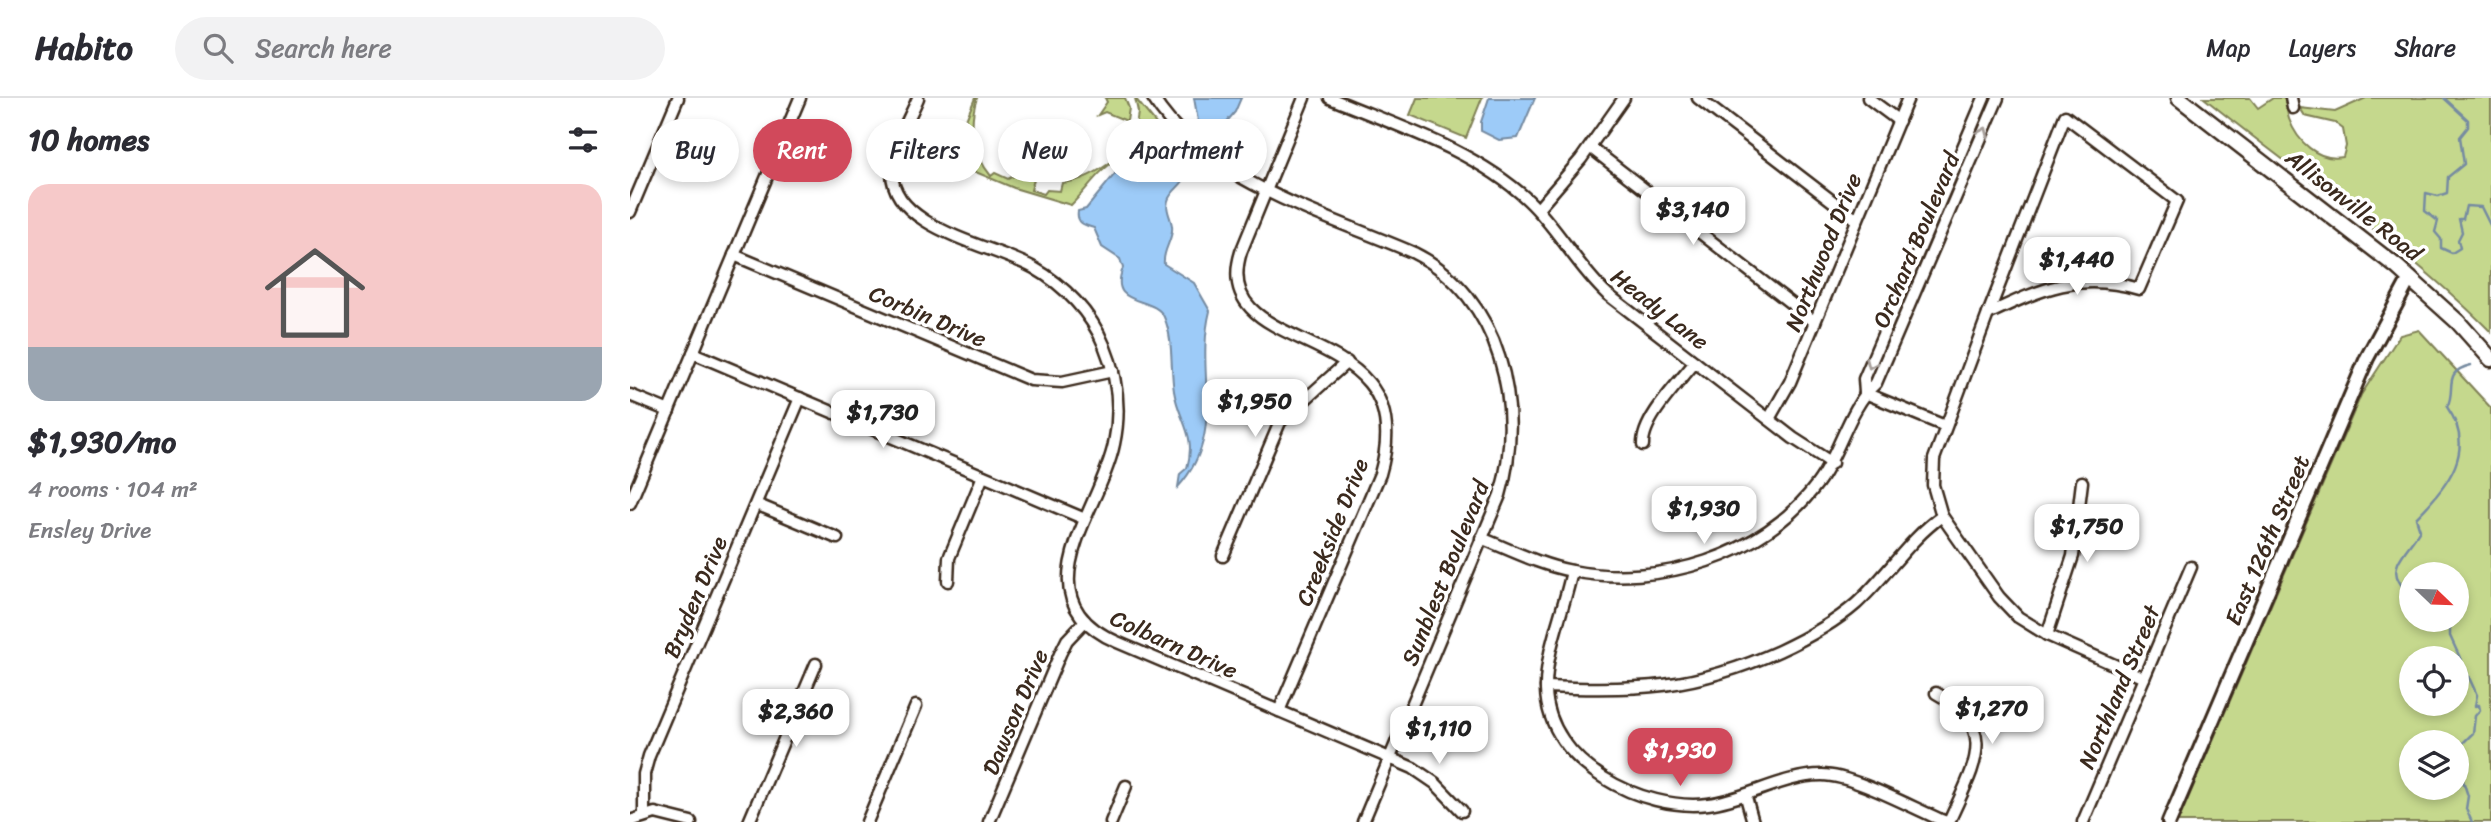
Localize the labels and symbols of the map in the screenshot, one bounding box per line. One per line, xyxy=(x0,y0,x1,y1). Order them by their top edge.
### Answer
one-way arrow xyxy=(1975,126,1989,138)
street label: Allisonville Road xyxy=(2275,138,2433,274)
street label: Orchard Boulevard xyxy=(1861,144,1973,335)
street label: Northwood Drive xyxy=(1773,166,1874,338)
pin: $3,140 xyxy=(1636,188,1750,247)
pin: $1,440 xyxy=(2020,238,2134,297)
street label: Heady Lane xyxy=(1601,257,1718,361)
street label: Corbin Drive xyxy=(862,273,993,360)
one-way arrow xyxy=(1865,357,1879,369)
pin: $1,950 xyxy=(1198,380,1312,439)
pin: $1,730 xyxy=(826,390,940,450)
street label: East 126th Street xyxy=(2213,448,2322,632)
street label: Creekside Drive xyxy=(1284,452,1381,612)
street label: Sunblest Boulevard xyxy=(1390,473,1502,672)
pin: $1,930 xyxy=(1647,486,1761,546)
pin: $1,750 xyxy=(2030,504,2144,564)
street label: Bryden Drive xyxy=(651,530,740,665)
north arrow xyxy=(2399,562,2469,632)
street label: Northland Street xyxy=(2066,597,2173,776)
street label: Colbarn Drive xyxy=(1103,598,1245,691)
street label: Dawson Drive xyxy=(970,642,1061,782)
pin: $1,270 xyxy=(1935,686,2049,746)
pin: $2,360 xyxy=(739,690,853,749)
pin: $1,110 xyxy=(1382,706,1496,766)
pin: $1,930 xyxy=(1623,728,1737,788)

